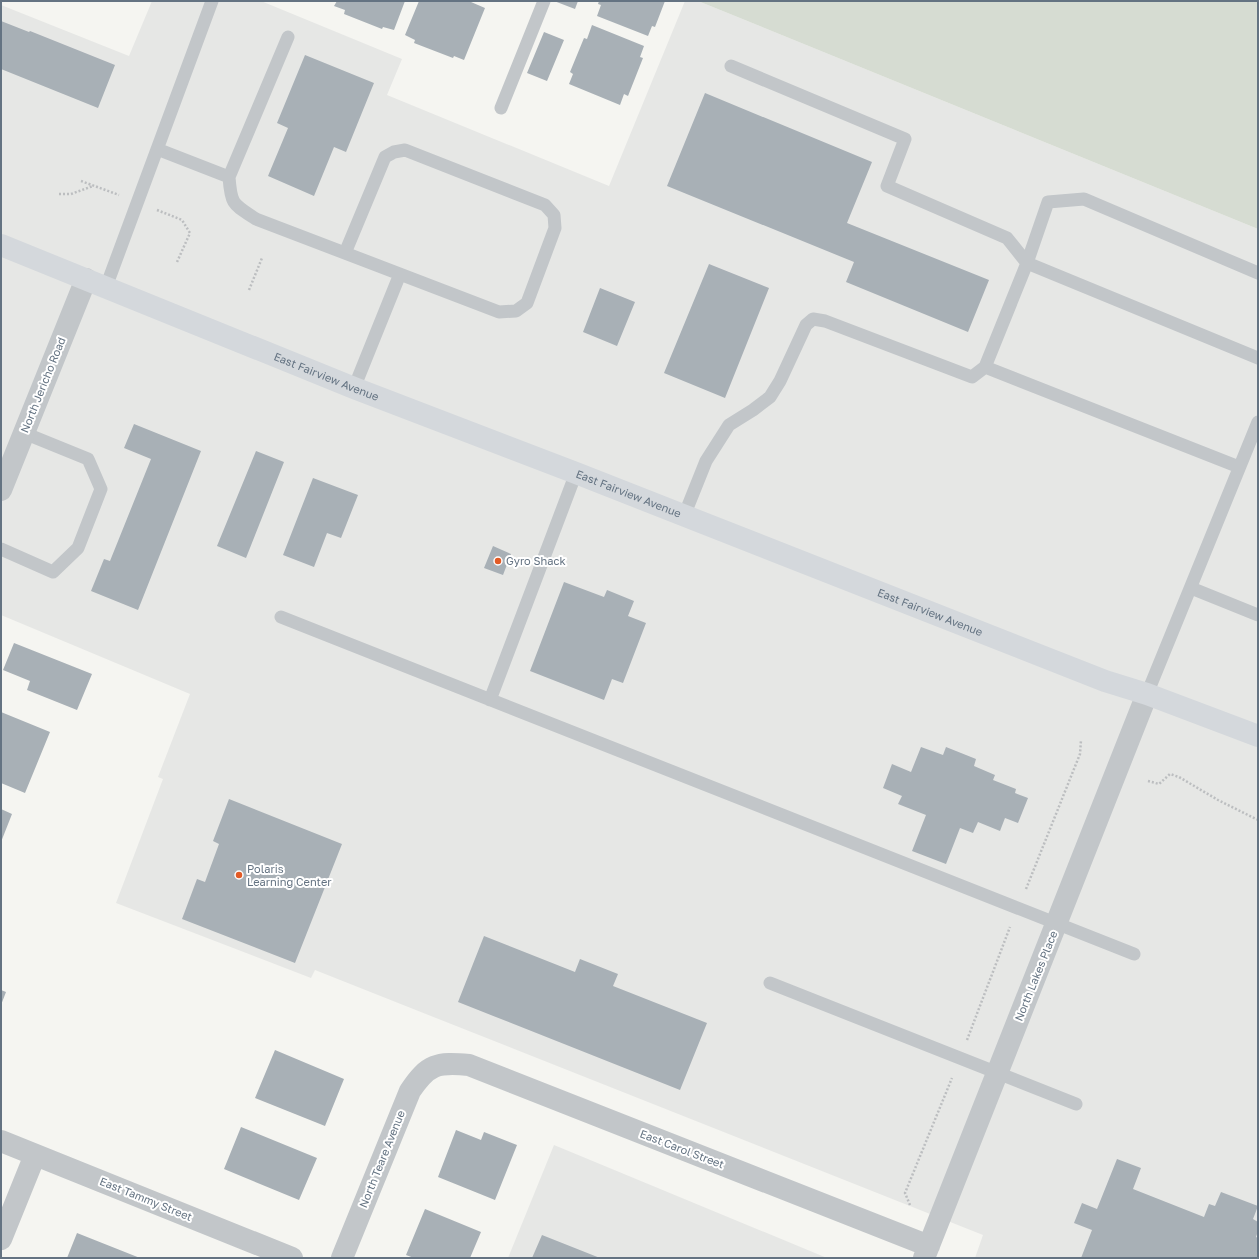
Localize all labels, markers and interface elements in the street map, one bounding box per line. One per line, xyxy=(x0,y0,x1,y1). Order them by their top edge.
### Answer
street label: North Jericho Road xyxy=(17,335,68,435)
street label: East Fairview Avenue xyxy=(272,349,381,403)
street label: East Fairview Avenue xyxy=(574,467,683,520)
place label: Gyro Shack xyxy=(506,554,566,567)
marker: Gyro Shack xyxy=(493,556,503,566)
street label: East Fairview Avenue xyxy=(876,585,985,638)
place label: Polaris Learning Center xyxy=(247,862,332,888)
marker: Polaris Learning Center xyxy=(234,870,244,880)
street label: North Lakes Place xyxy=(1011,929,1060,1023)
street label: North Teare Avenue xyxy=(356,1108,407,1209)
street label: East Carol Street xyxy=(638,1126,726,1171)
street label: East Tammy Street xyxy=(98,1174,194,1223)

